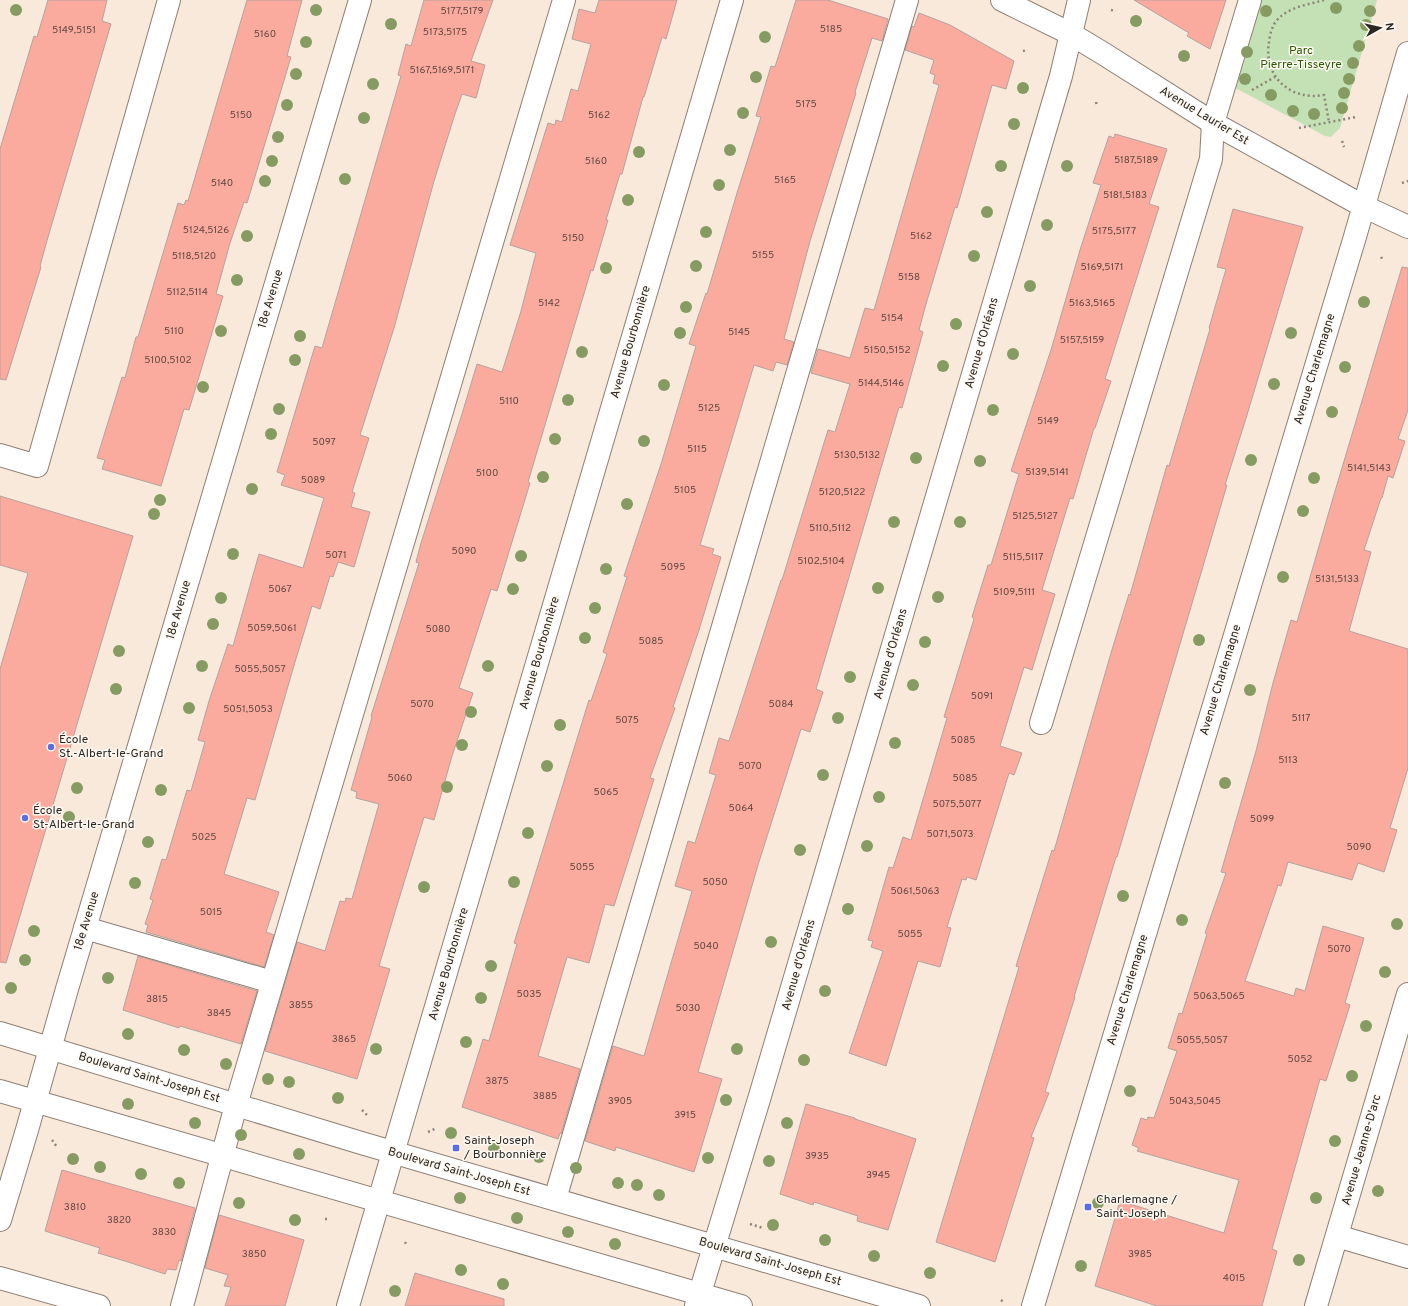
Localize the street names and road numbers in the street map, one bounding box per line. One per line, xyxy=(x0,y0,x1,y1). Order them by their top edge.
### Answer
street label: Avenue Laurier Est xyxy=(1156,83,1252,149)
street label: 18e Avenue xyxy=(254,268,288,330)
street label: Avenue Bourbonnière xyxy=(607,284,655,400)
street label: Avenue d'Orléans xyxy=(961,296,1003,390)
street label: Avenue Charlemagne xyxy=(1290,312,1340,426)
street label: 18e Avenue xyxy=(163,579,195,641)
street label: Avenue Bourbonnière xyxy=(516,595,564,711)
street label: Avenue d'Orléans xyxy=(870,607,912,701)
street label: Avenue Charlemagne xyxy=(1196,623,1246,737)
street label: 18e Avenue xyxy=(70,890,104,952)
street label: Avenue Bourbonnière xyxy=(425,906,473,1022)
street label: Avenue d'Orléans xyxy=(778,918,820,1012)
street label: Avenue Charlemagne xyxy=(1103,933,1153,1047)
street label: Boulevard Saint-Joseph Est xyxy=(76,1049,222,1107)
street label: Avenue Jeanne-D'arc xyxy=(1338,1093,1386,1207)
street label: Boulevard Saint-Joseph Est xyxy=(386,1144,532,1200)
street label: Boulevard Saint-Joseph Est xyxy=(697,1234,843,1290)

